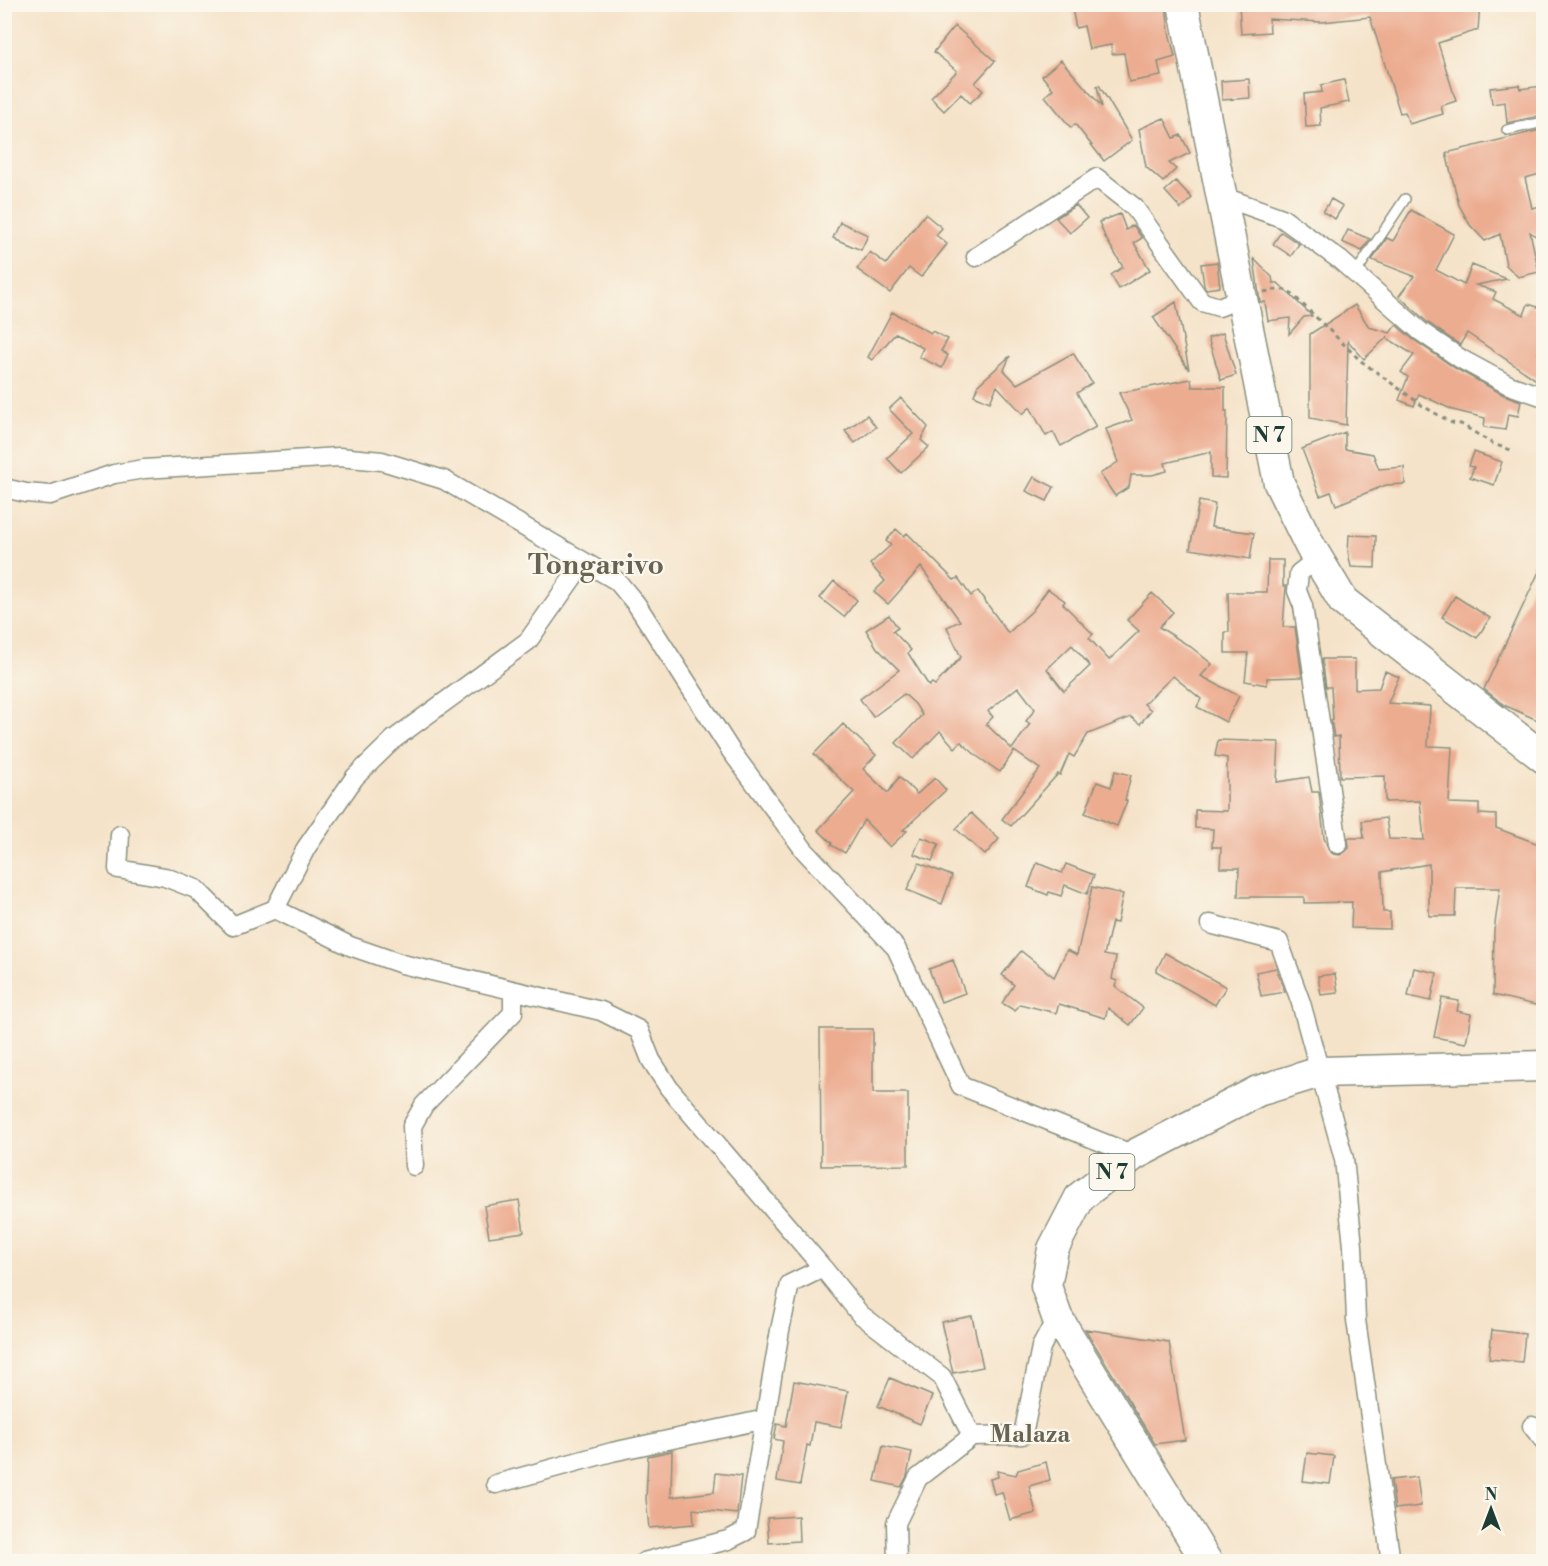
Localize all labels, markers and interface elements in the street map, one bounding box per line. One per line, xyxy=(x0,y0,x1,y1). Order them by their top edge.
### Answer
road number: N 7 xyxy=(1246,417,1292,453)
district label: Tongarivo xyxy=(528,548,664,583)
road number: N 7 xyxy=(1090,1154,1134,1190)
district label: Malaza xyxy=(990,1420,1071,1450)
north arrow xyxy=(1461,1479,1521,1539)
text: N xyxy=(1485,1485,1498,1505)

